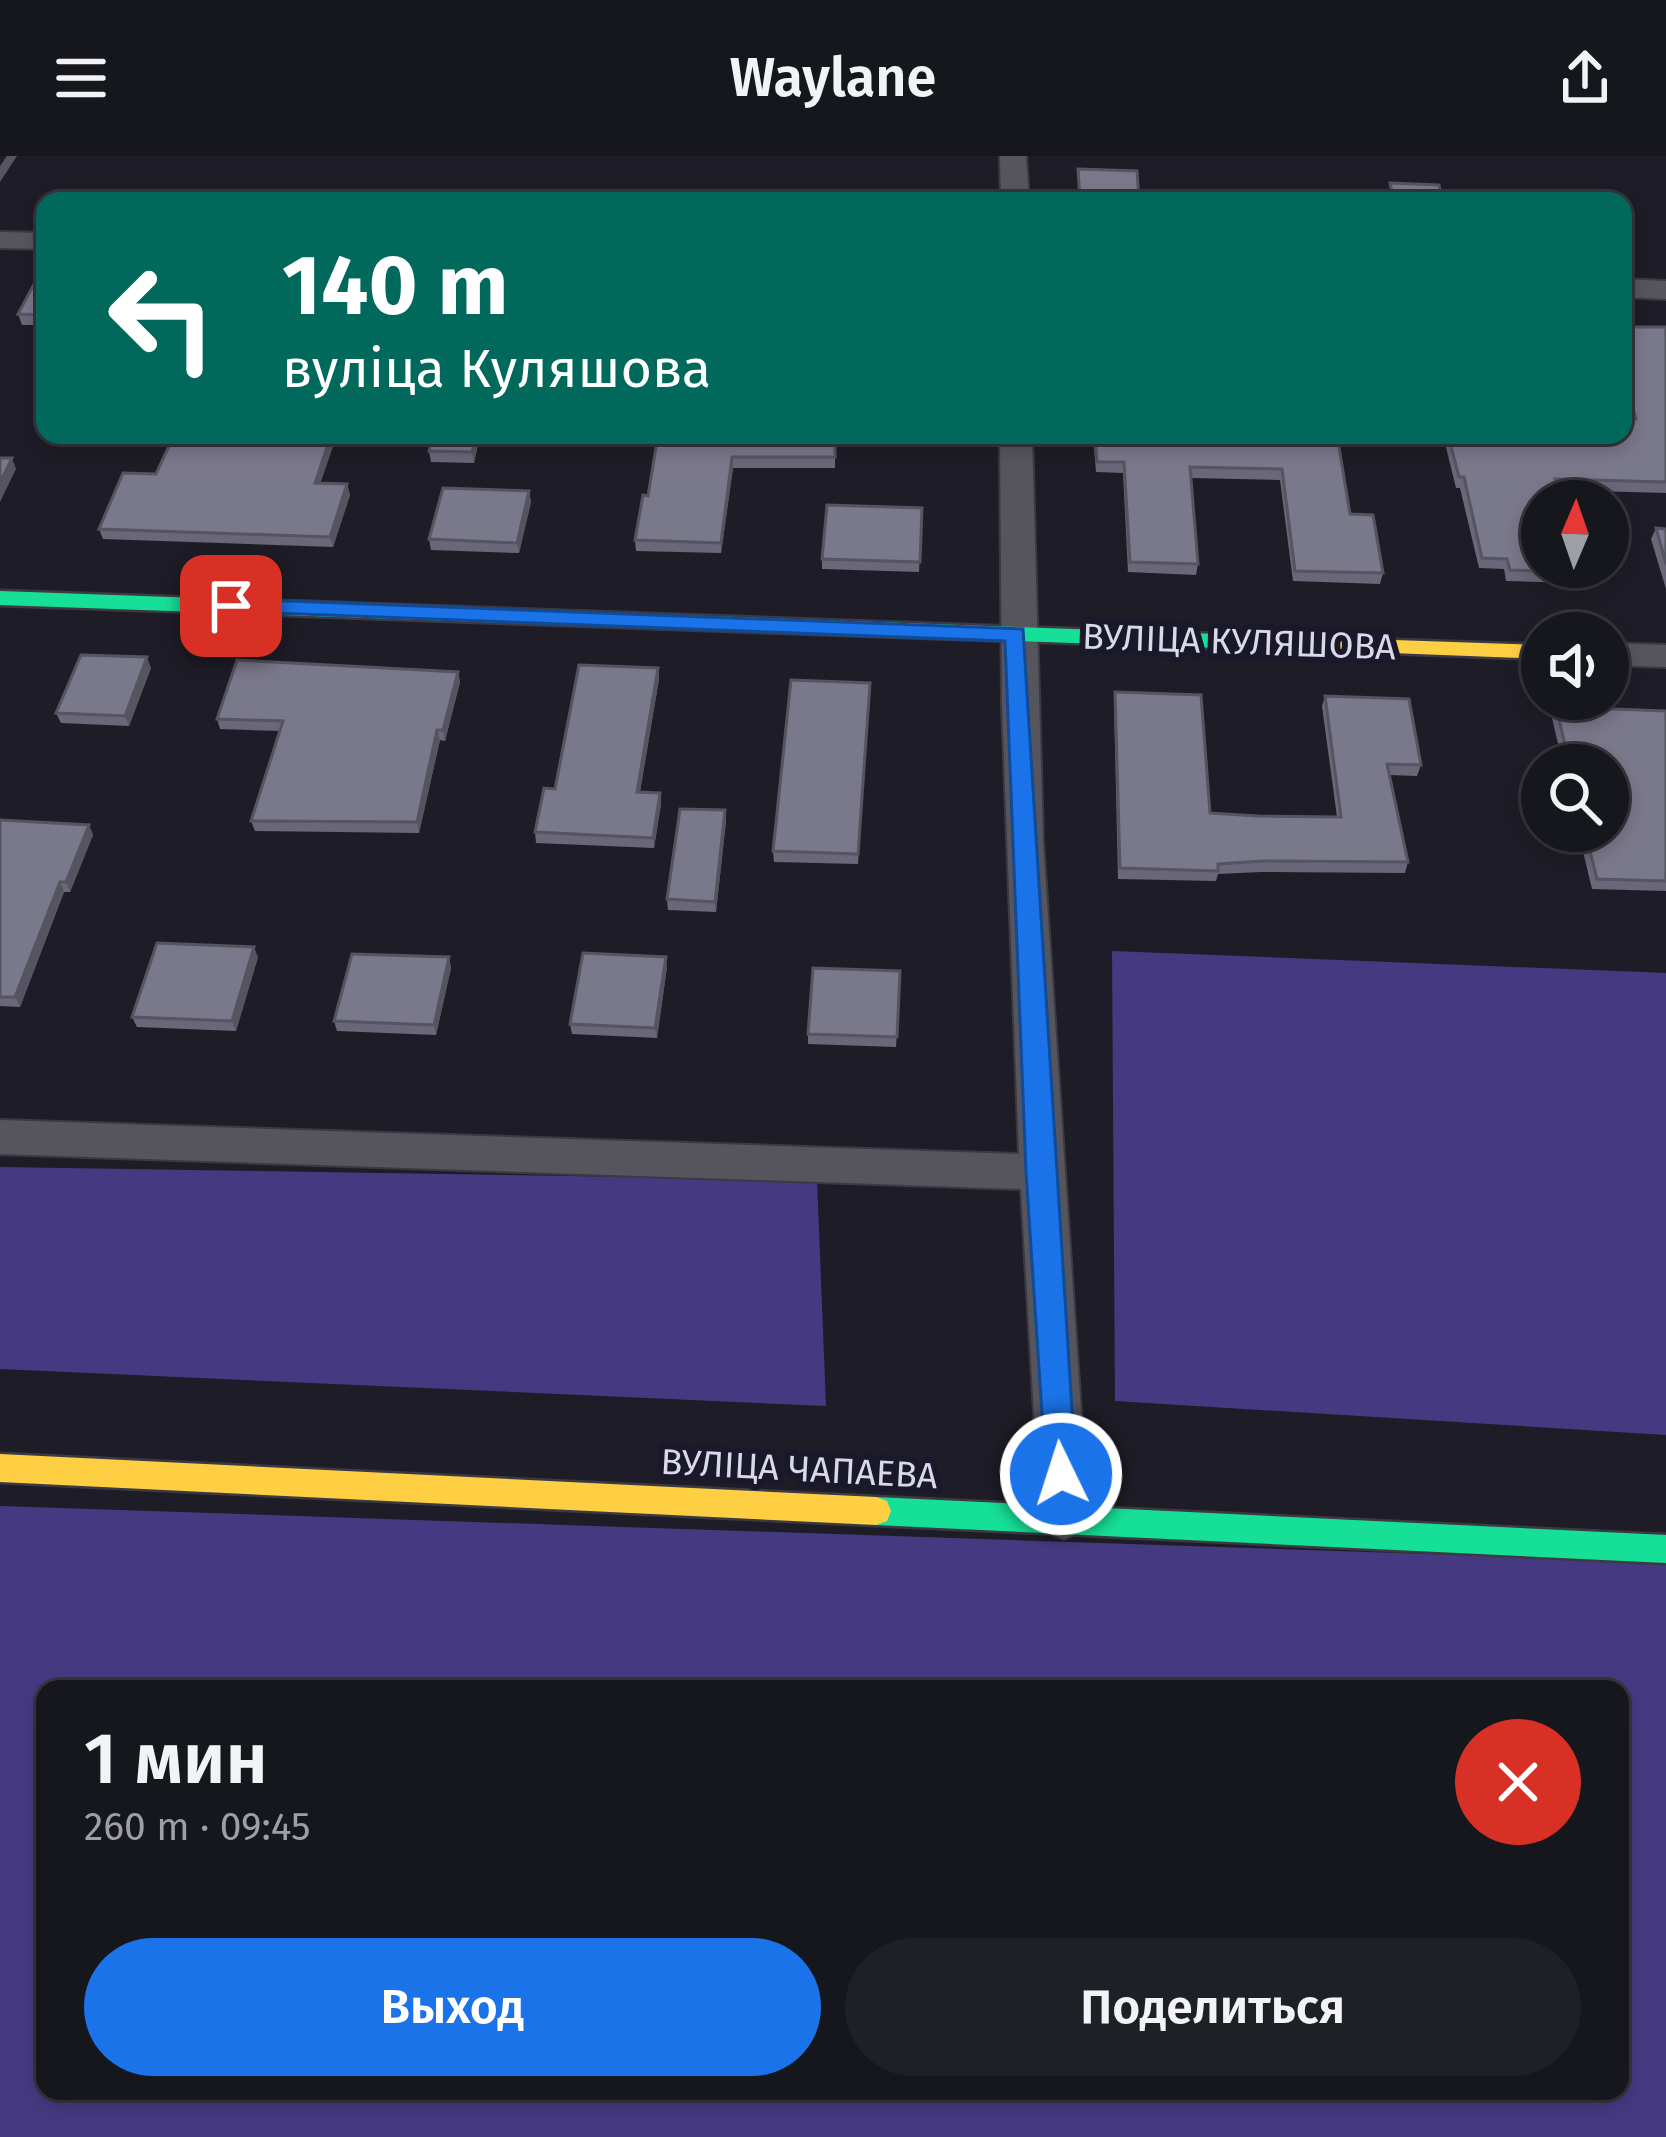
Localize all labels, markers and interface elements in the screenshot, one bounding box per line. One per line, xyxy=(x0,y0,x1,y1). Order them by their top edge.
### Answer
icon: menu xyxy=(48,45,114,111)
icon: share xyxy=(1552,45,1618,111)
text: Waylane xyxy=(730,46,936,110)
text: 140 m xyxy=(282,235,508,336)
icon: left xyxy=(84,240,240,396)
text: вуліца Куляшова xyxy=(282,337,711,401)
north arrow xyxy=(1521,480,1629,588)
map controls xyxy=(1521,480,1629,852)
pin xyxy=(180,555,282,657)
icon: arrive xyxy=(198,573,264,639)
button: sound xyxy=(1521,612,1629,720)
street label: ВУЛІЦА КУЛЯШОВА xyxy=(1081,615,1397,669)
button: search xyxy=(1521,744,1629,852)
position arrow xyxy=(998,1411,1124,1537)
street label: ВУЛІЦА ЧАПАЕВА xyxy=(659,1440,939,1498)
text: 1 мин xyxy=(84,1716,268,1802)
button: close xyxy=(1455,1719,1581,1845)
text: 260 m · 09:45 xyxy=(84,1804,311,1850)
button: Выход xyxy=(84,1938,821,2076)
button: Поделиться xyxy=(845,1938,1581,2076)

